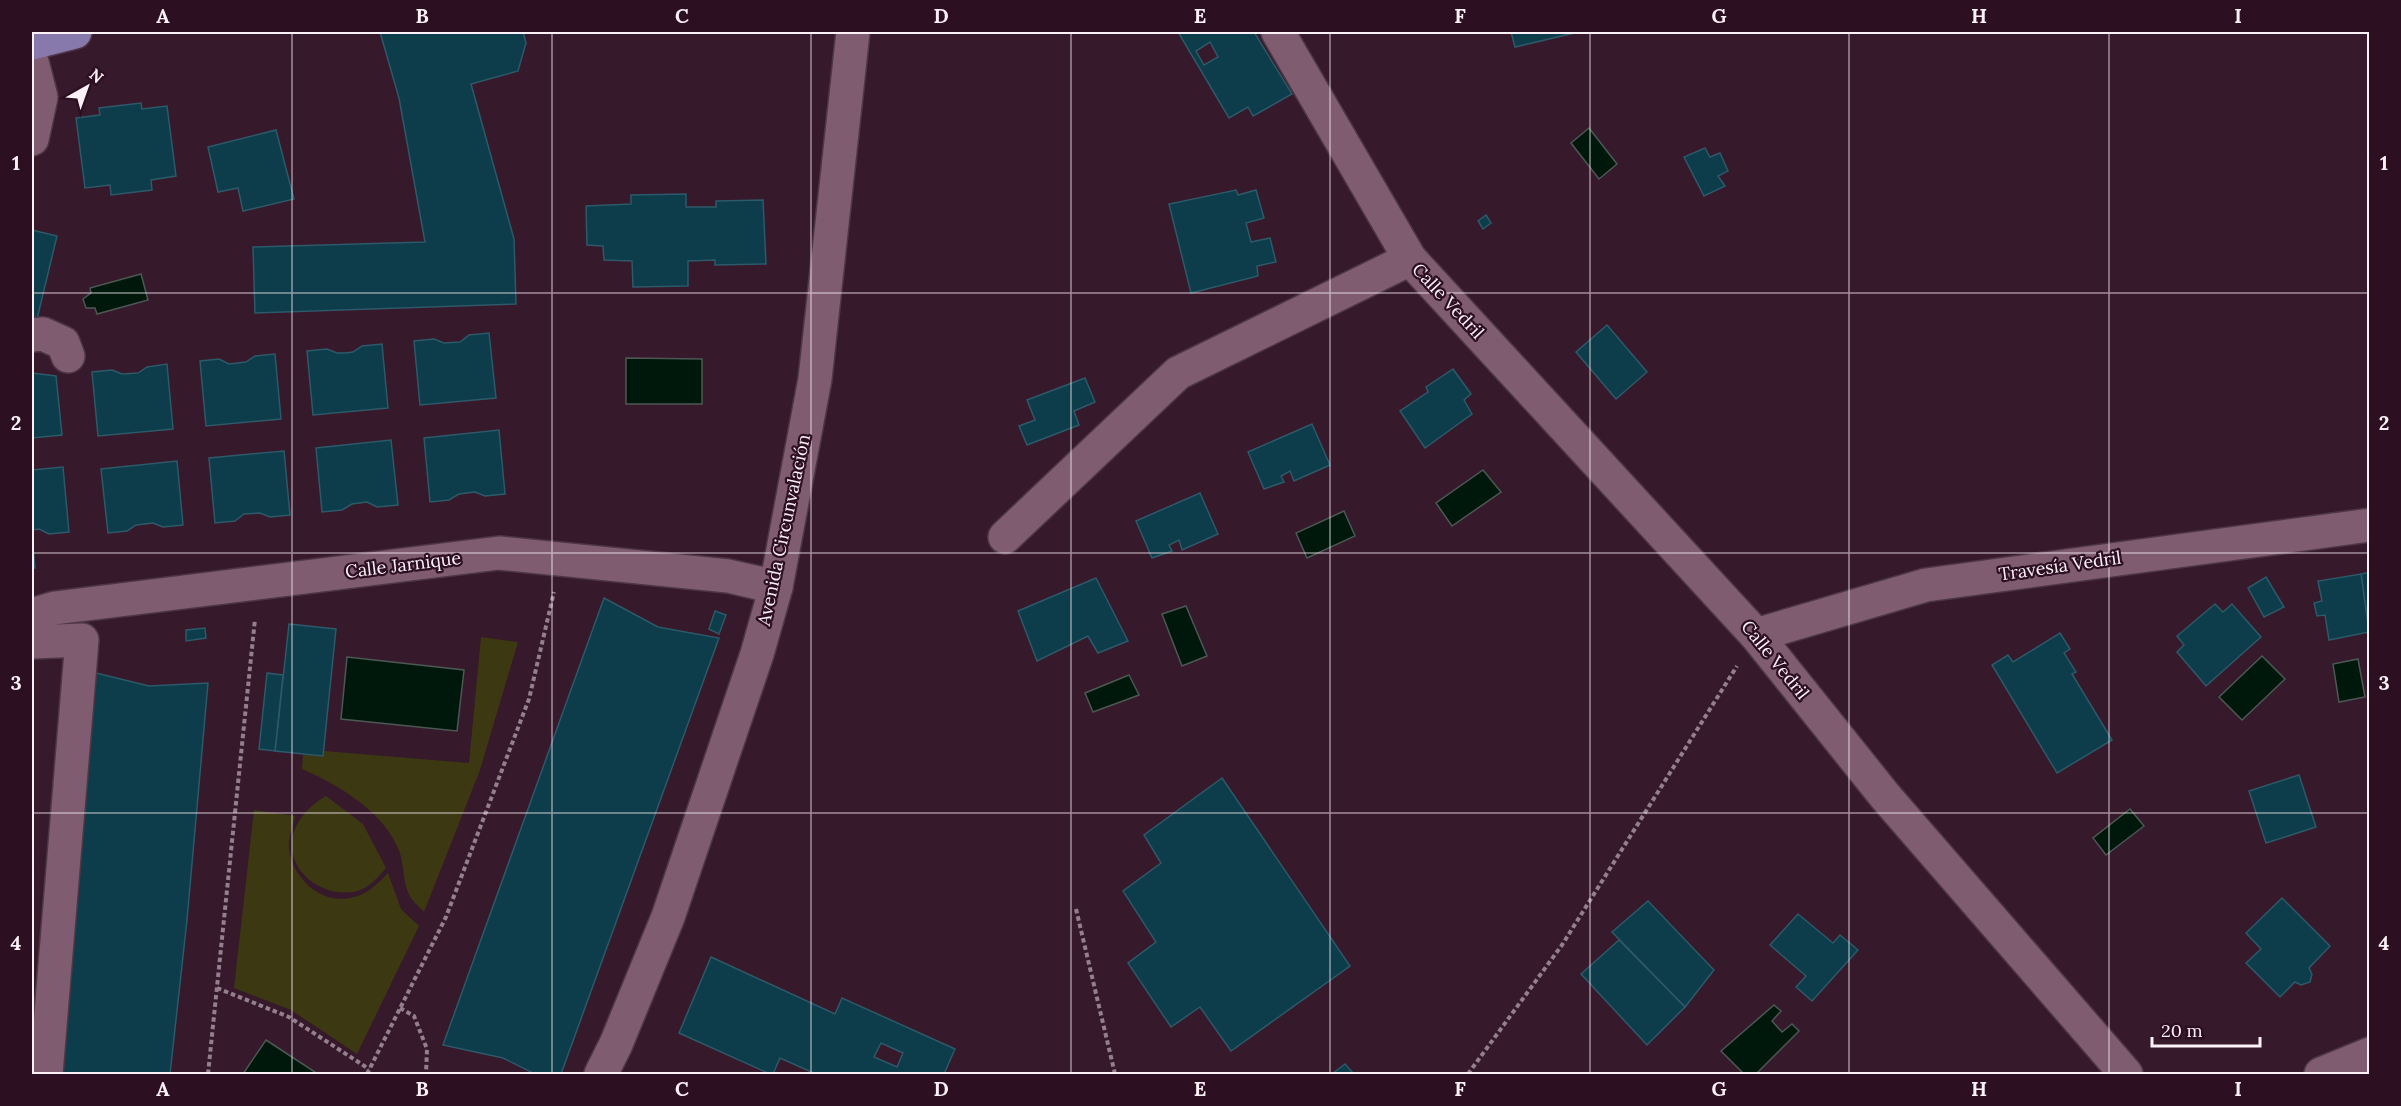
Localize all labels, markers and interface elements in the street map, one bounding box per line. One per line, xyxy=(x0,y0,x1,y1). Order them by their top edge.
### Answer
text: A xyxy=(156,3,170,28)
text: B xyxy=(415,3,429,28)
text: C xyxy=(675,3,689,28)
text: D xyxy=(933,3,949,28)
text: E xyxy=(1194,3,1206,28)
text: F xyxy=(1454,3,1466,28)
text: G xyxy=(1711,3,1727,28)
text: H xyxy=(1971,3,1987,28)
text: I xyxy=(2234,3,2242,28)
north arrow xyxy=(57,57,117,117)
text: N xyxy=(85,64,108,87)
text: 1 xyxy=(12,150,20,175)
text: 1 xyxy=(2380,150,2388,175)
street label: Calle Vedril xyxy=(1407,258,1489,343)
text: 2 xyxy=(11,410,21,435)
text: 2 xyxy=(2379,410,2389,435)
street label: Avenida Circunvalación xyxy=(752,432,815,629)
street label: Calle Jarnique xyxy=(344,546,462,583)
street label: Travesía Vedril xyxy=(1997,546,2123,585)
street label: Calle Vedril xyxy=(1736,615,1814,704)
text: 3 xyxy=(10,670,22,695)
text: 3 xyxy=(2378,670,2390,695)
text: 4 xyxy=(11,930,22,955)
text: 4 xyxy=(2379,930,2390,955)
scale bar xyxy=(2152,1010,2260,1048)
text: 20 m xyxy=(2161,1019,2203,1042)
text: A xyxy=(156,1076,170,1101)
text: B xyxy=(415,1076,429,1101)
text: C xyxy=(675,1076,689,1101)
text: D xyxy=(933,1076,949,1101)
text: E xyxy=(1194,1076,1206,1101)
text: F xyxy=(1454,1076,1466,1101)
text: G xyxy=(1711,1076,1727,1101)
text: H xyxy=(1971,1076,1987,1101)
text: I xyxy=(2234,1076,2242,1101)

